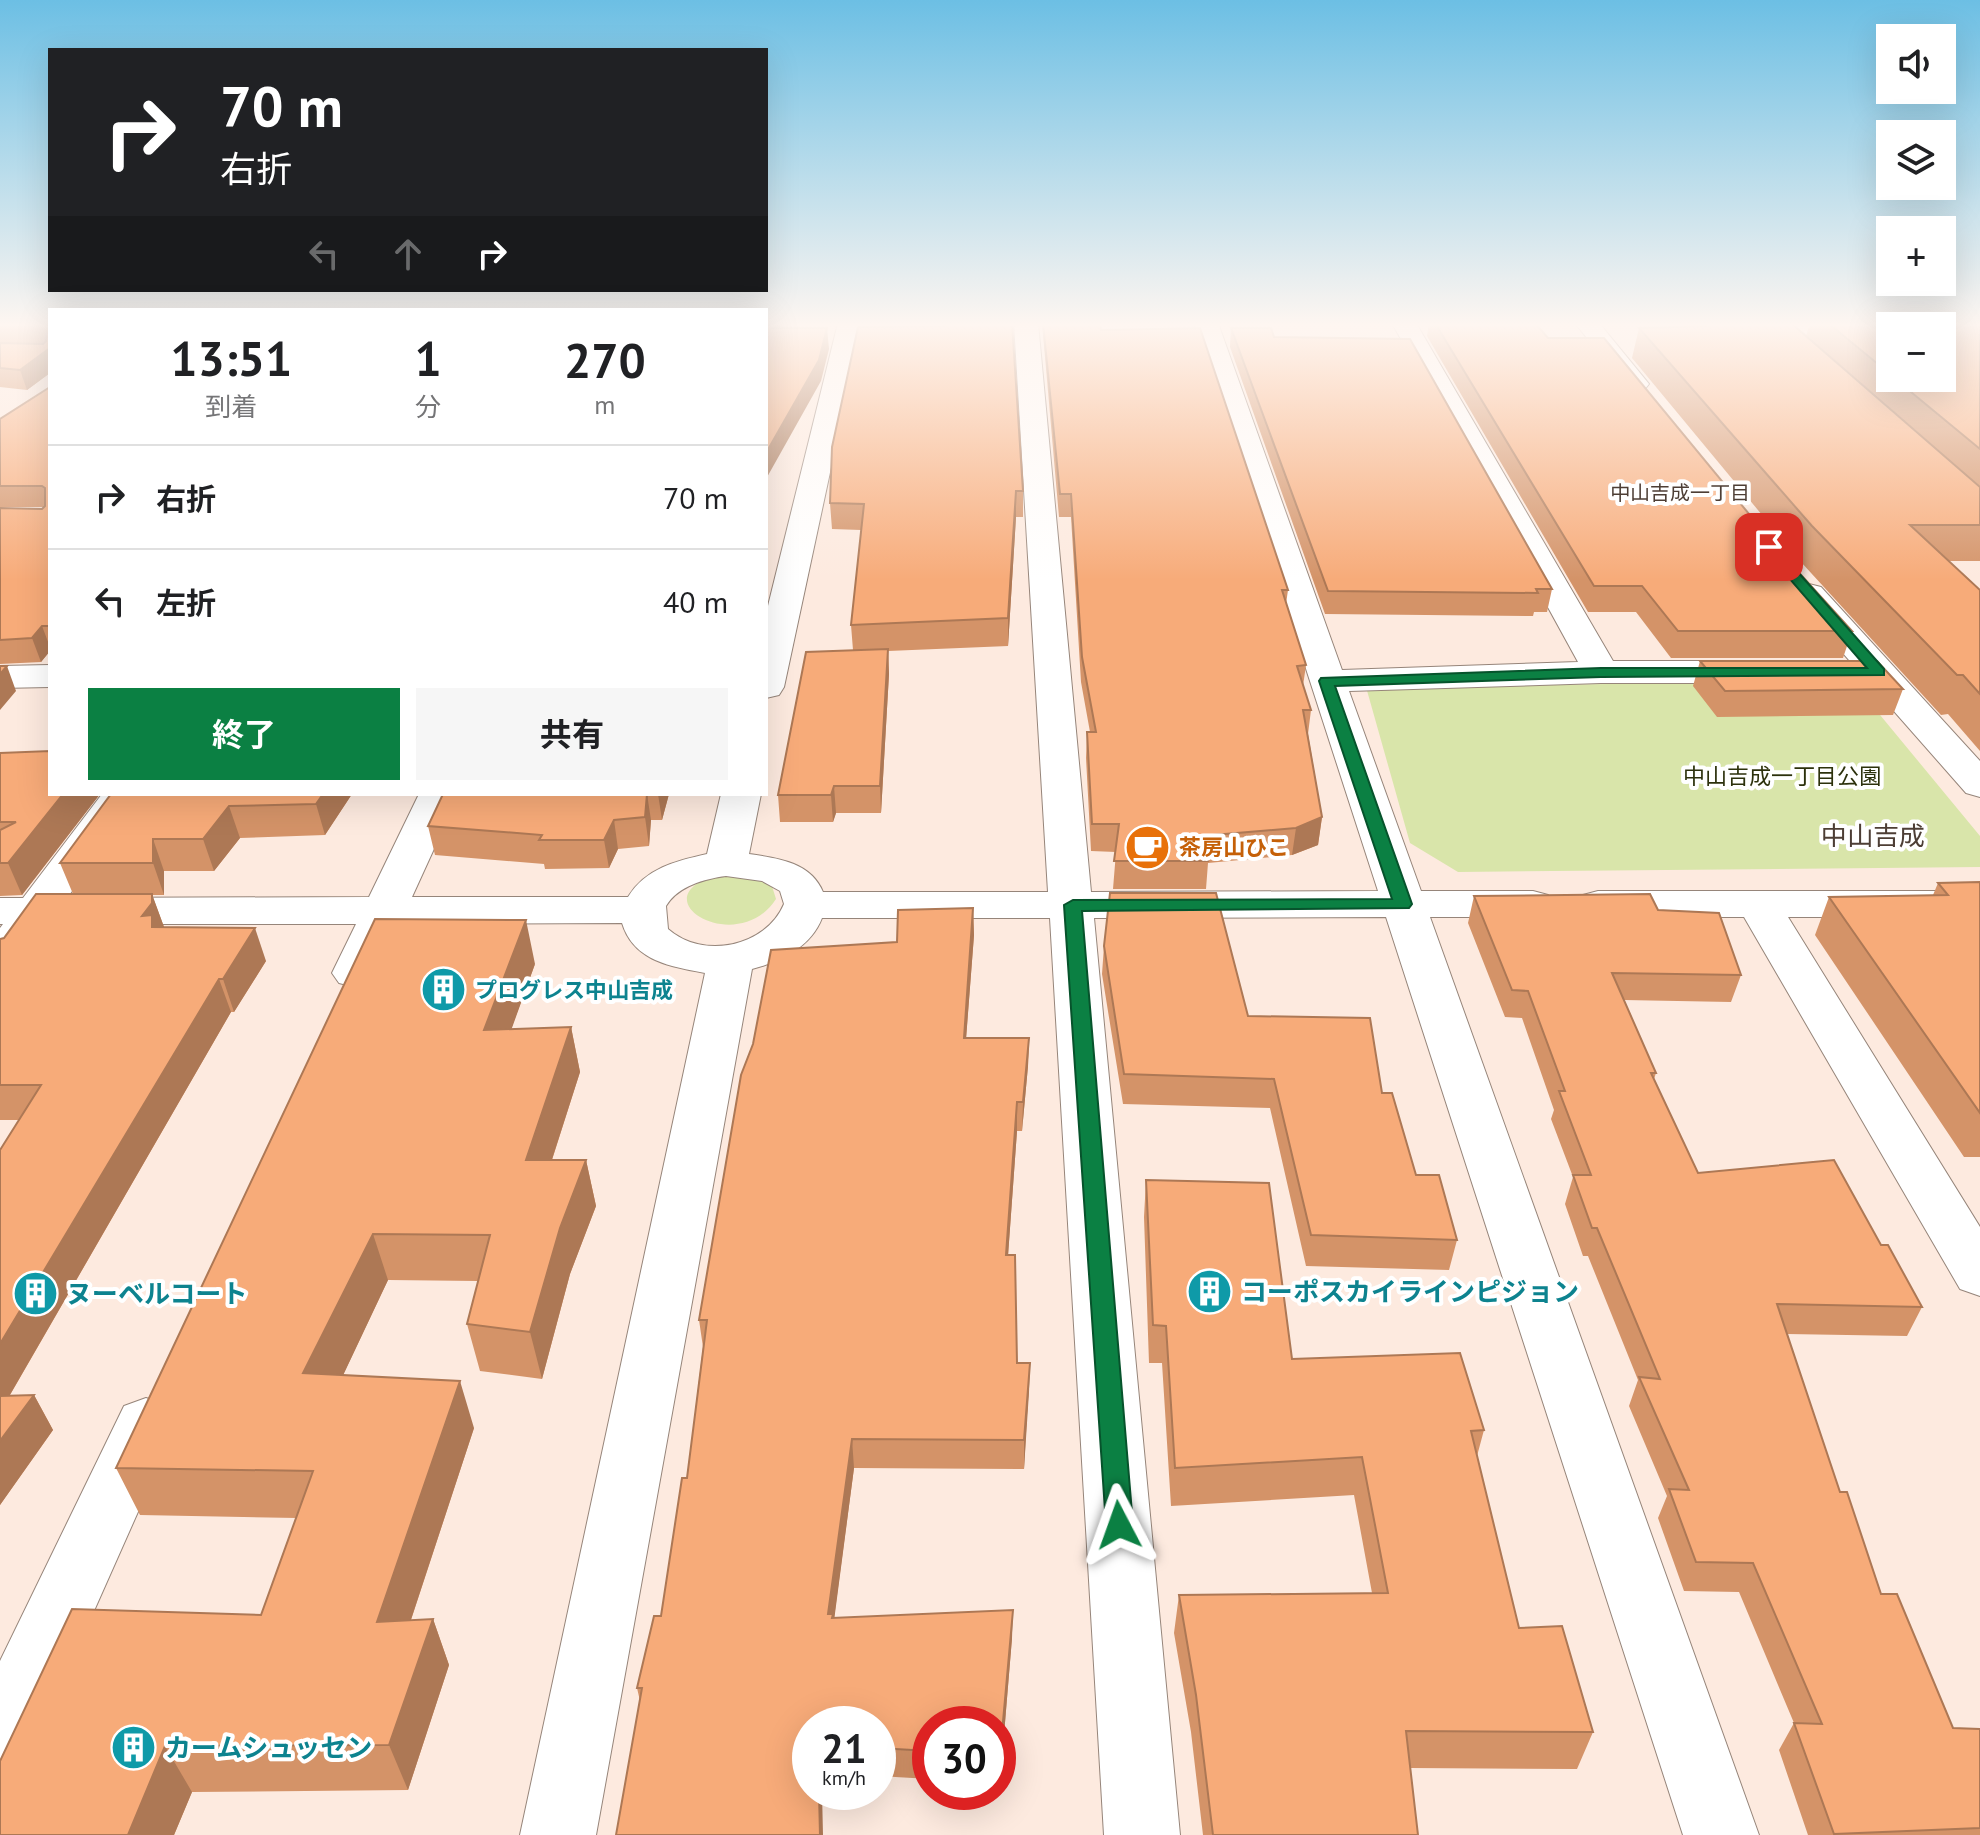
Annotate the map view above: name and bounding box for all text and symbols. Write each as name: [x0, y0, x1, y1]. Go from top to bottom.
map controls: [1876, 24, 1956, 392]
button: sound: [1876, 24, 1956, 104]
text: 70 m: [220, 70, 343, 142]
icon: right: [88, 80, 192, 184]
button: layers: [1876, 120, 1956, 200]
text: 右折: [220, 145, 292, 192]
button: +: [1876, 216, 1956, 296]
icon: left: [302, 232, 346, 276]
icon: ahead: [386, 232, 430, 276]
icon: right: [470, 232, 514, 276]
button: −: [1876, 312, 1956, 392]
text: 13:51: [170, 327, 292, 389]
text: 1: [414, 327, 442, 389]
text: 270: [564, 329, 646, 391]
text: m: [594, 388, 615, 421]
text: 到着: [205, 390, 257, 423]
text: 分: [415, 390, 441, 423]
icon: right: [88, 475, 132, 519]
text: 70 m: [663, 478, 728, 517]
text: 右折: [156, 479, 216, 518]
district label: 中山吉成一丁目: [1610, 480, 1750, 506]
pin: [1735, 513, 1803, 581]
icon: arrive: [1747, 525, 1791, 569]
icon: left: [88, 579, 132, 623]
text: 40 m: [663, 582, 728, 621]
text: 左折: [156, 583, 216, 622]
button: 終了: [88, 688, 400, 780]
button: 共有: [416, 688, 728, 780]
park label: 中山吉成一丁目公園: [1683, 762, 1881, 790]
district label: 中山吉成: [1821, 819, 1925, 852]
cafe icon: 茶房山ひこ: [1124, 823, 1172, 871]
place label: 茶房山ひこ: [1179, 833, 1289, 861]
building icon: プログレス中山吉成: [420, 966, 468, 1014]
place label: プログレス中山吉成: [475, 976, 673, 1004]
building icon: コーポスカイラインピジョン: [1186, 1268, 1234, 1316]
building icon: ヌーベルコート: [11, 1270, 59, 1318]
place label: コーポスカイラインピジョン: [1241, 1275, 1579, 1308]
place label: ヌーベルコート: [66, 1277, 247, 1310]
position arrow: [1077, 1483, 1161, 1567]
speed limit sign: 30: [912, 1706, 1016, 1810]
text: 21: [821, 1722, 867, 1774]
building icon: カームシュッセン: [110, 1724, 158, 1772]
place label: カームシュッセン: [165, 1731, 372, 1764]
text: km/h: [822, 1765, 866, 1791]

